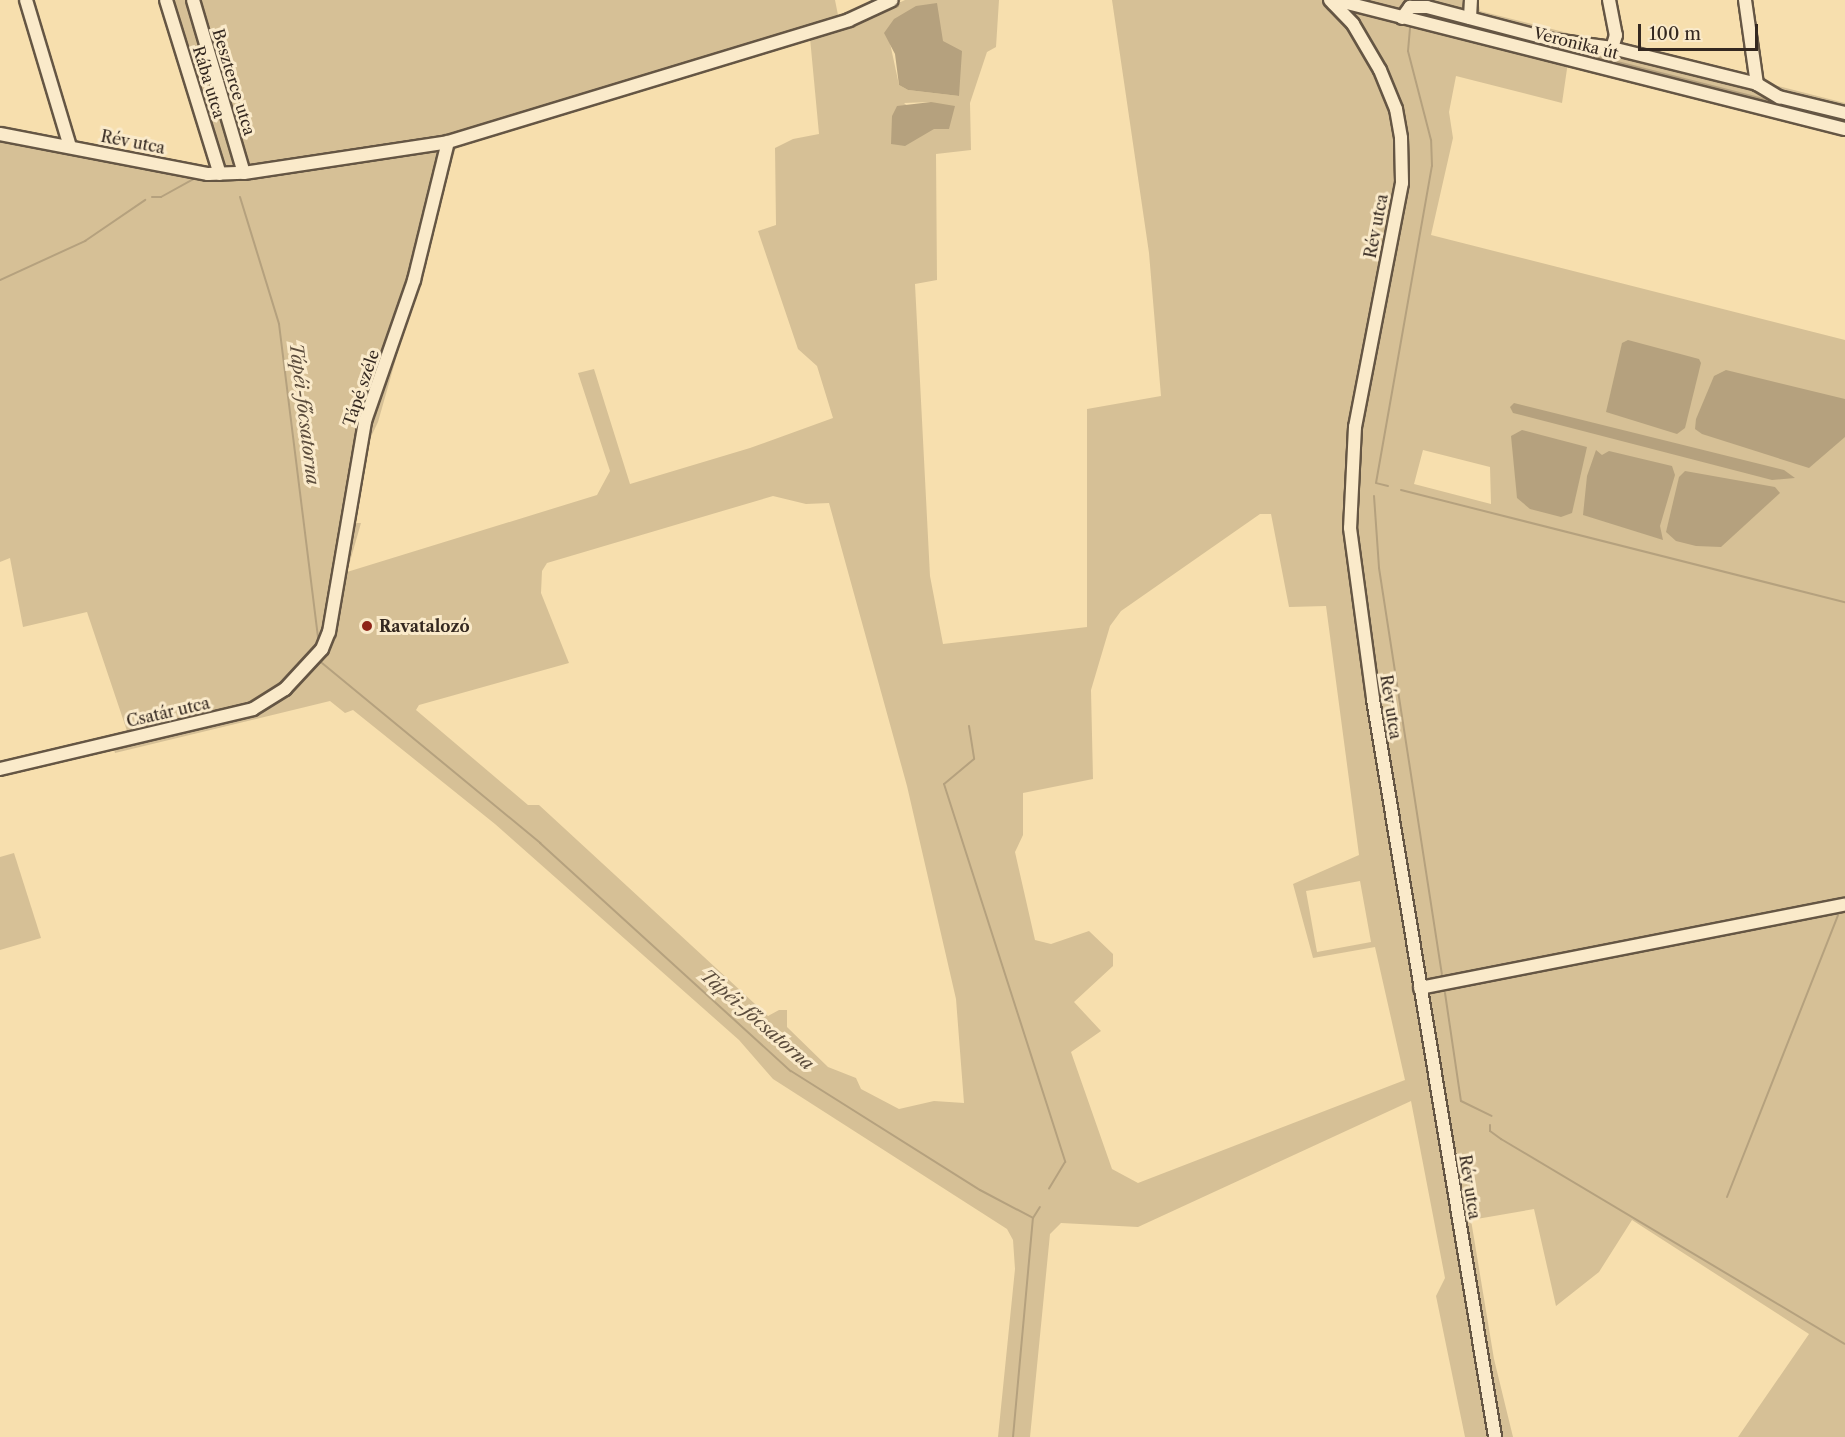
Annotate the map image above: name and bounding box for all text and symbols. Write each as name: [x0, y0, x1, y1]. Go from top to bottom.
scale bar: [1641, 12, 1761, 50]
street label: Veronika út: [1531, 23, 1621, 63]
text: 100 m: [1649, 23, 1701, 45]
street label: Beszterce utca: [209, 26, 259, 138]
street label: Rába utca: [189, 43, 229, 121]
street label: Rév utca: [99, 126, 167, 158]
street label: Rév utca: [1360, 192, 1392, 260]
water label: Tápéi-főcsatorna: [285, 342, 323, 486]
street label: Tápé széle: [339, 347, 383, 429]
place label: Ravatalozó: [379, 616, 470, 636]
marker: Ravatalozó: [360, 619, 374, 633]
street label: Rév utca: [1376, 673, 1406, 741]
street label: Csatár utca: [124, 693, 212, 731]
water label: Tápéi-főcsatorna: [696, 965, 818, 1075]
street label: Rév utca: [1455, 1153, 1485, 1221]

